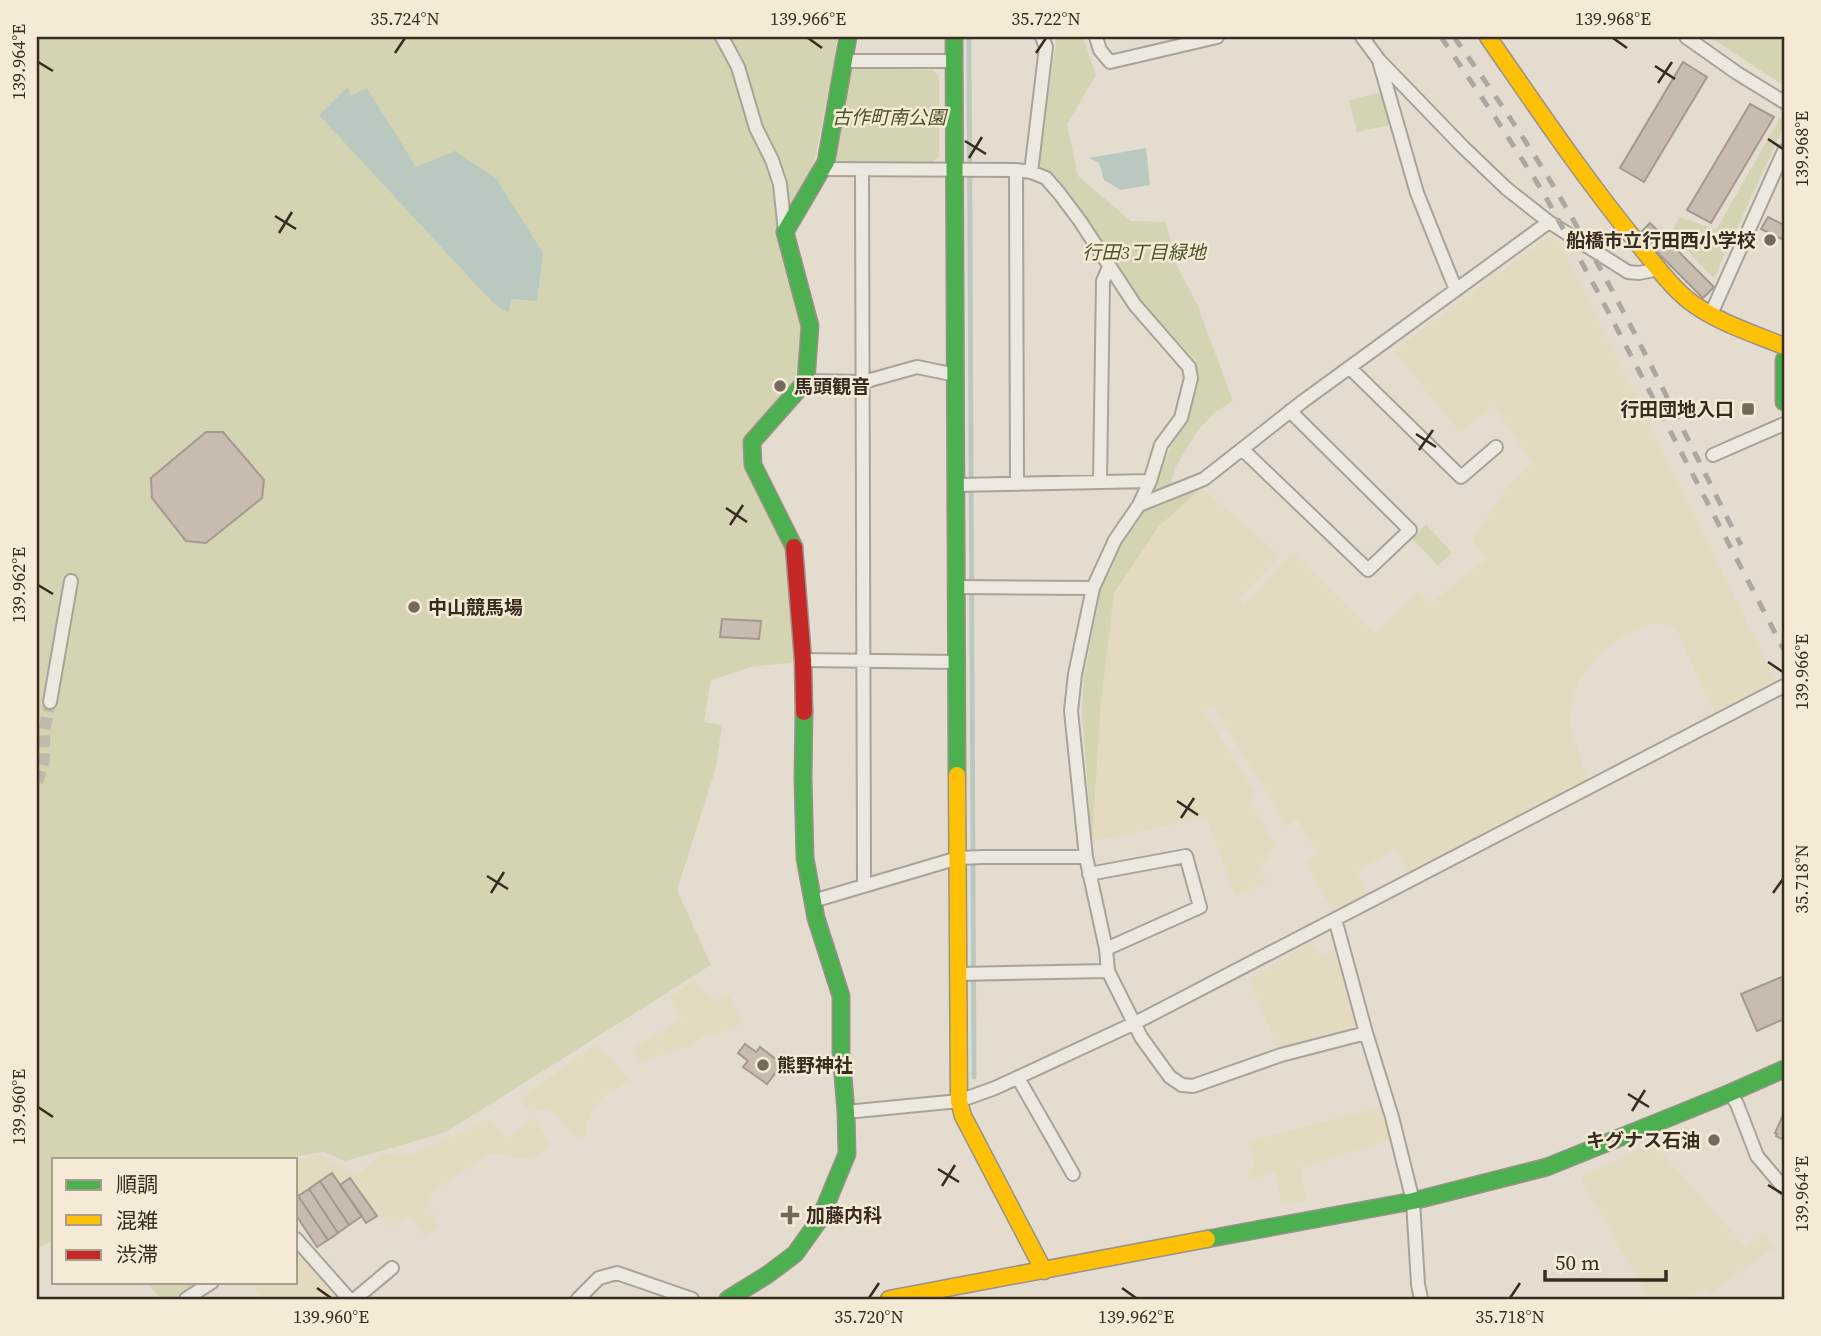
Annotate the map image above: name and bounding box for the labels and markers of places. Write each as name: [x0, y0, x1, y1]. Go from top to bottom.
place label: 船橋市立行田西小学校: [1566, 227, 1756, 253]
marker: 船橋市立行田西小学校: [1762, 232, 1778, 248]
place label: 馬頭観音: [794, 373, 870, 399]
marker: 馬頭観音: [772, 378, 788, 394]
place label: 行田団地入口: [1620, 396, 1734, 422]
marker: 行田団地入口: [1740, 401, 1756, 417]
place label: 中山競馬場: [428, 594, 523, 620]
marker: 中山競馬場: [406, 599, 422, 615]
place label: 熊野神社: [777, 1052, 853, 1078]
marker: 熊野神社: [755, 1057, 771, 1073]
place label: キグナス石油: [1586, 1127, 1700, 1153]
marker: キグナス石油: [1706, 1132, 1722, 1148]
place label: 加藤内科: [806, 1202, 882, 1228]
marker: 加藤内科: [780, 1205, 800, 1225]

